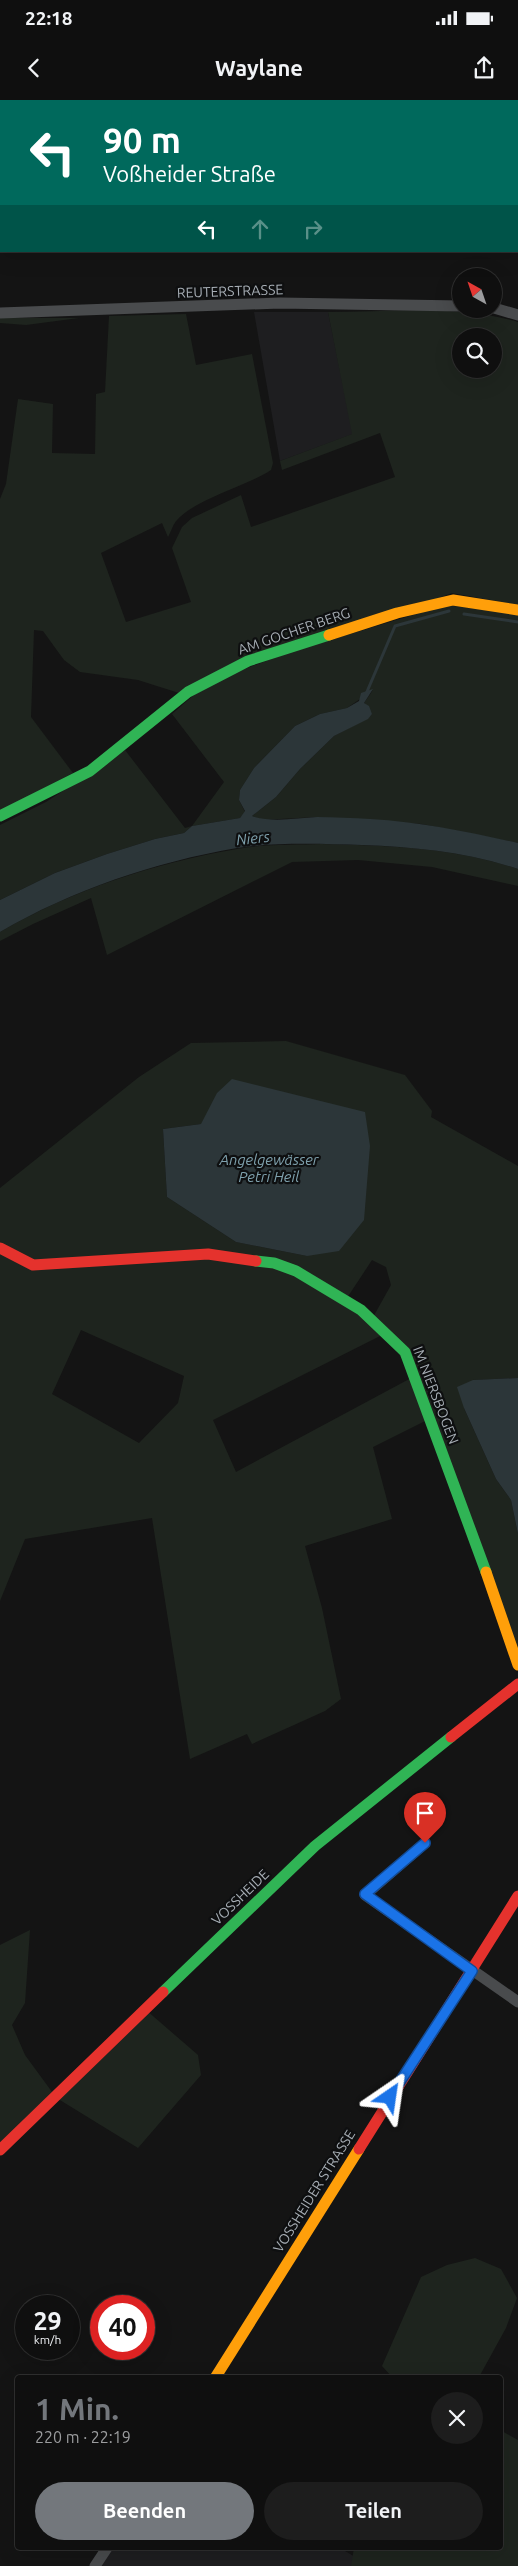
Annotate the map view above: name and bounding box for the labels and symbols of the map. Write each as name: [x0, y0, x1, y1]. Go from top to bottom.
north arrow: [452, 268, 502, 318]
street label: REUTERSTRASSE: [177, 281, 284, 301]
street label: AM GOCHER BERG: [236, 604, 352, 658]
water label: Niers: [235, 828, 271, 848]
water label: Angelgewässer Petri Heil: [218, 1151, 320, 1185]
street label: IM NIERSBOGEN: [410, 1344, 462, 1446]
pin: [404, 1792, 446, 1843]
street label: VOSSHEIDE: [208, 1866, 272, 1928]
position arrow: [363, 2070, 415, 2122]
street label: VOSSHEIDER STRASSE: [270, 2127, 358, 2255]
speed limit sign: 40: [90, 2295, 155, 2360]

